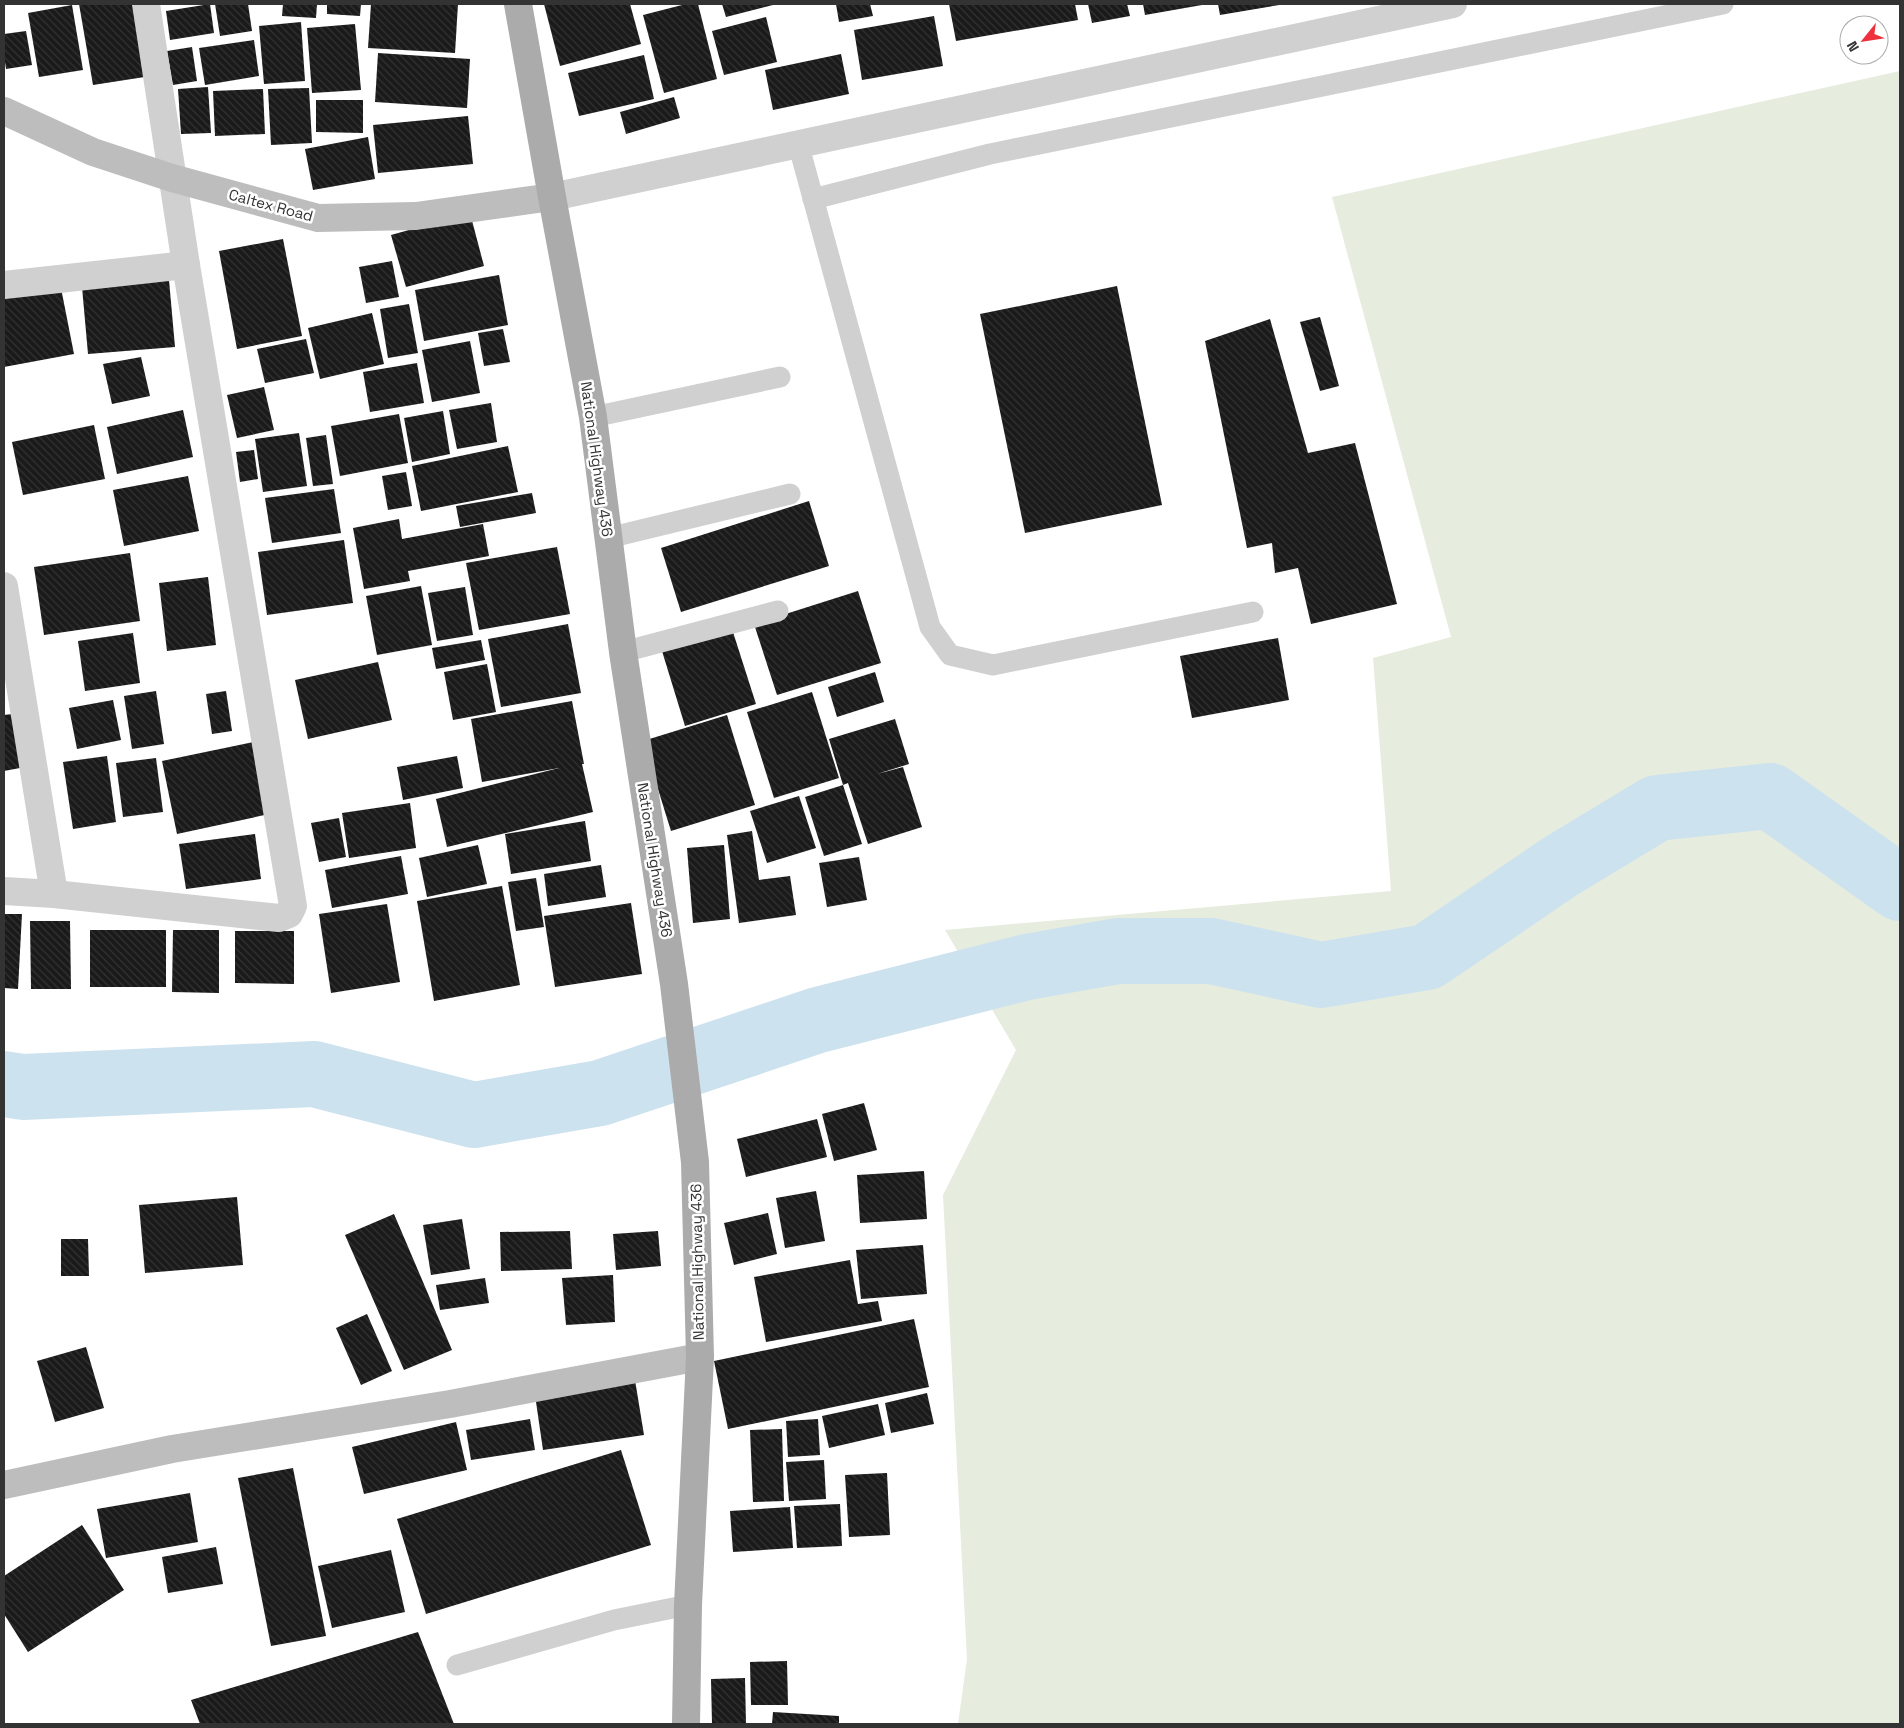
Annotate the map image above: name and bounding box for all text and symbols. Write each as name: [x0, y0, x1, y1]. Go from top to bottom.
north arrow: [1839, 15, 1889, 65]
text: N: [1843, 38, 1863, 55]
street label: Caltex Road: [227, 185, 315, 225]
street label: National Highway 436: [577, 380, 617, 538]
street label: National Highway 436: [633, 781, 677, 939]
street label: National Highway 436: [686, 1184, 708, 1340]

